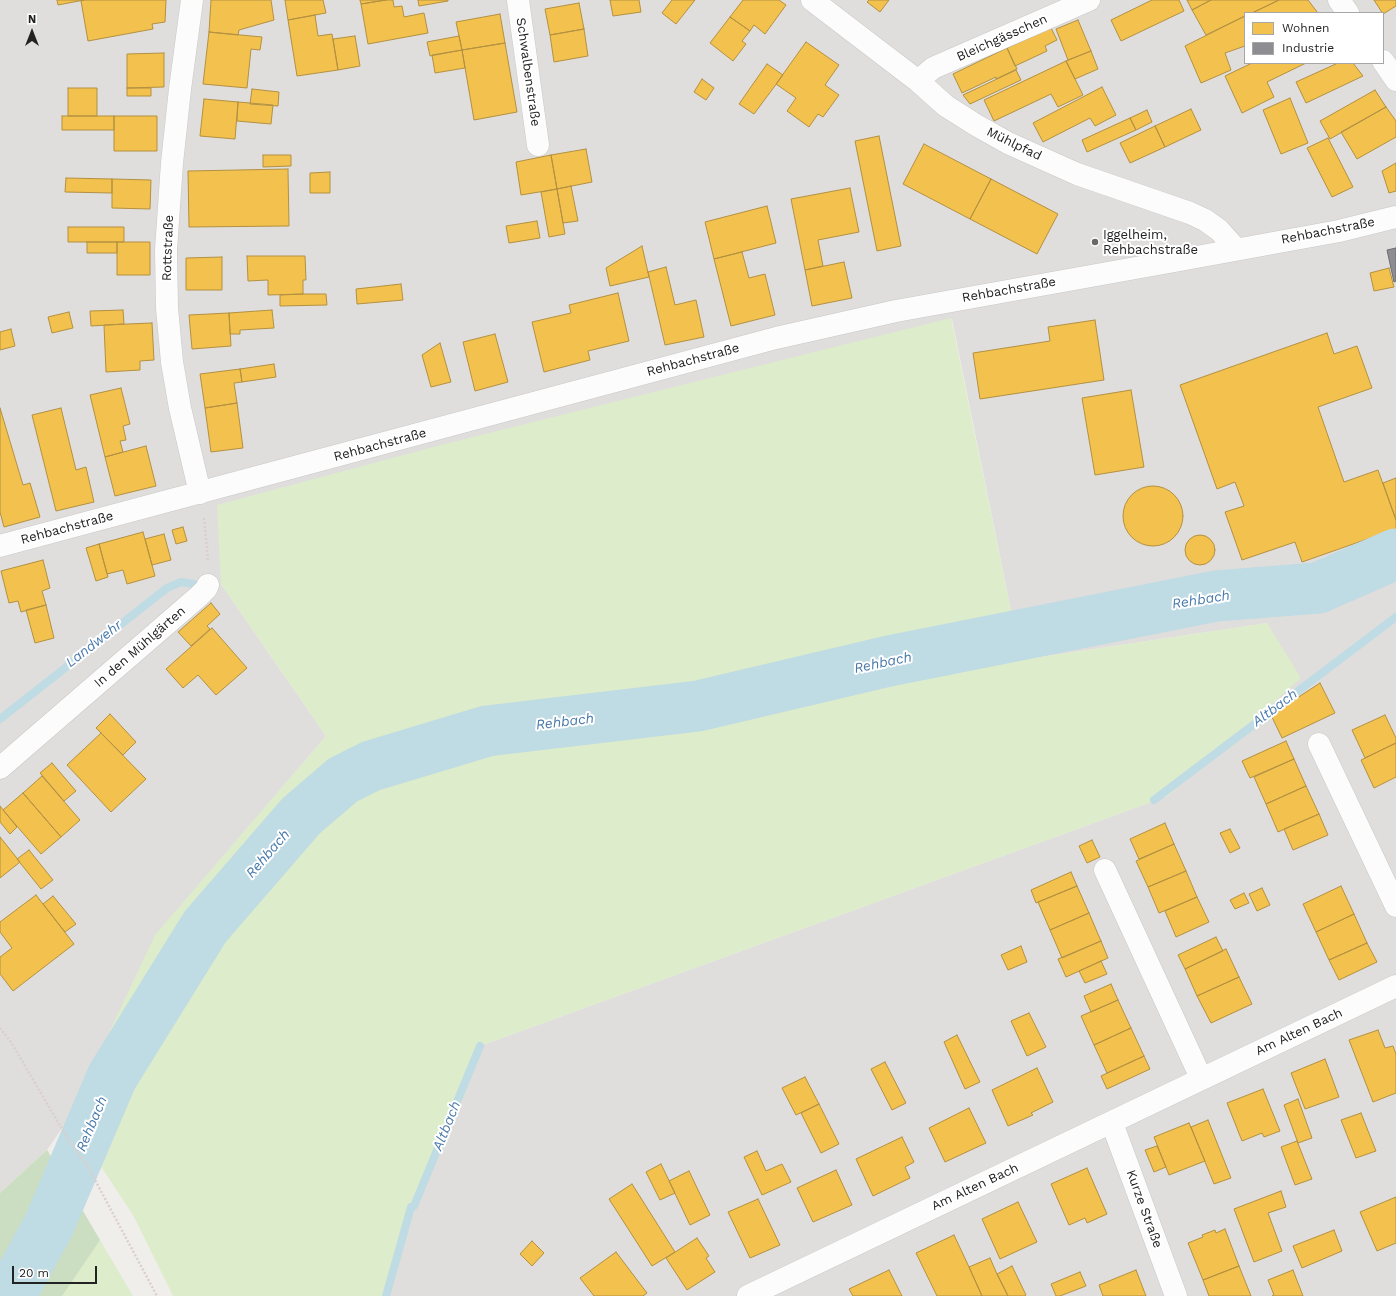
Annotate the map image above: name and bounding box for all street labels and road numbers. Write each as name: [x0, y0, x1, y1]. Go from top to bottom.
street label: Bleichgässchen: [954, 11, 1050, 65]
street label: Schwalbenstraße: [513, 17, 543, 127]
street label: Mühlpfad: [984, 124, 1044, 164]
street label: Rehbachstraße: [1280, 214, 1376, 248]
street label: Rottstraße: [159, 215, 177, 281]
street label: Rehbachstraße: [961, 274, 1057, 306]
street label: Rehbachstraße: [645, 340, 741, 380]
street label: Rehbachstraße: [332, 425, 428, 465]
street label: Rehbachstraße: [19, 508, 115, 548]
street label: In den Mühlgärten: [91, 603, 189, 691]
street label: Am Alten Bach: [1253, 1005, 1345, 1059]
street label: Am Alten Bach: [929, 1160, 1021, 1214]
street label: Kurze Straße: [1123, 1168, 1165, 1250]

